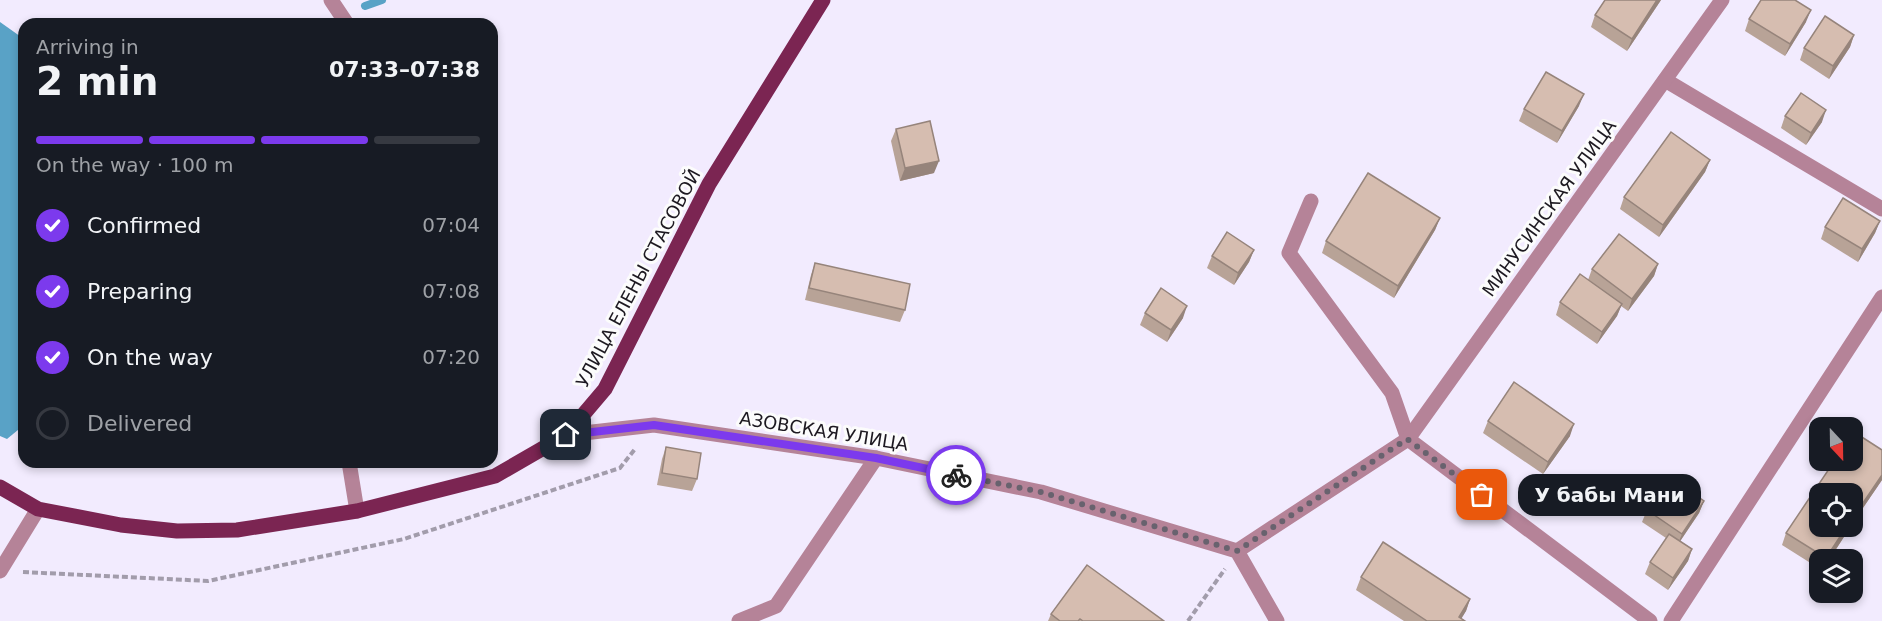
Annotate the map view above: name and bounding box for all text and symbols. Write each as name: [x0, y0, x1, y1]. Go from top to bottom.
text: Arriving in: [36, 35, 139, 59]
text: 07:33–07:38: [329, 57, 480, 82]
text: 2 min: [36, 59, 158, 104]
street label: МИНУСИНСКАЯ УЛИЦА: [1478, 115, 1621, 300]
text: On the way · 100 m: [36, 153, 234, 177]
street label: УЛИЦА ЕЛЕНЫ СТАСОВОЙ: [571, 165, 705, 391]
icon: check: [36, 209, 69, 242]
text: Confirmed: [87, 213, 201, 238]
text: 07:04: [422, 213, 480, 237]
icon: check: [36, 275, 69, 308]
text: Preparing: [87, 279, 193, 304]
text: 07:08: [422, 279, 480, 303]
icon: check: [36, 341, 69, 374]
text: On the way: [87, 345, 213, 370]
text: 07:20: [422, 345, 480, 369]
street label: АЗОВСКАЯ УЛИЦА: [738, 407, 911, 455]
pin: [540, 409, 591, 460]
text: Delivered: [87, 411, 192, 436]
north arrow: [1809, 417, 1863, 471]
map controls: [1809, 417, 1863, 603]
icon: home: [549, 418, 582, 451]
courier: [926, 445, 986, 505]
icon: bike: [940, 459, 973, 492]
pin: [1456, 469, 1507, 520]
callout: У бабы Мани: [1518, 474, 1701, 516]
icon: bag: [1465, 478, 1498, 511]
text: У бабы Мани: [1534, 483, 1685, 507]
button: locate: [1809, 483, 1863, 537]
button: layers: [1809, 549, 1863, 603]

